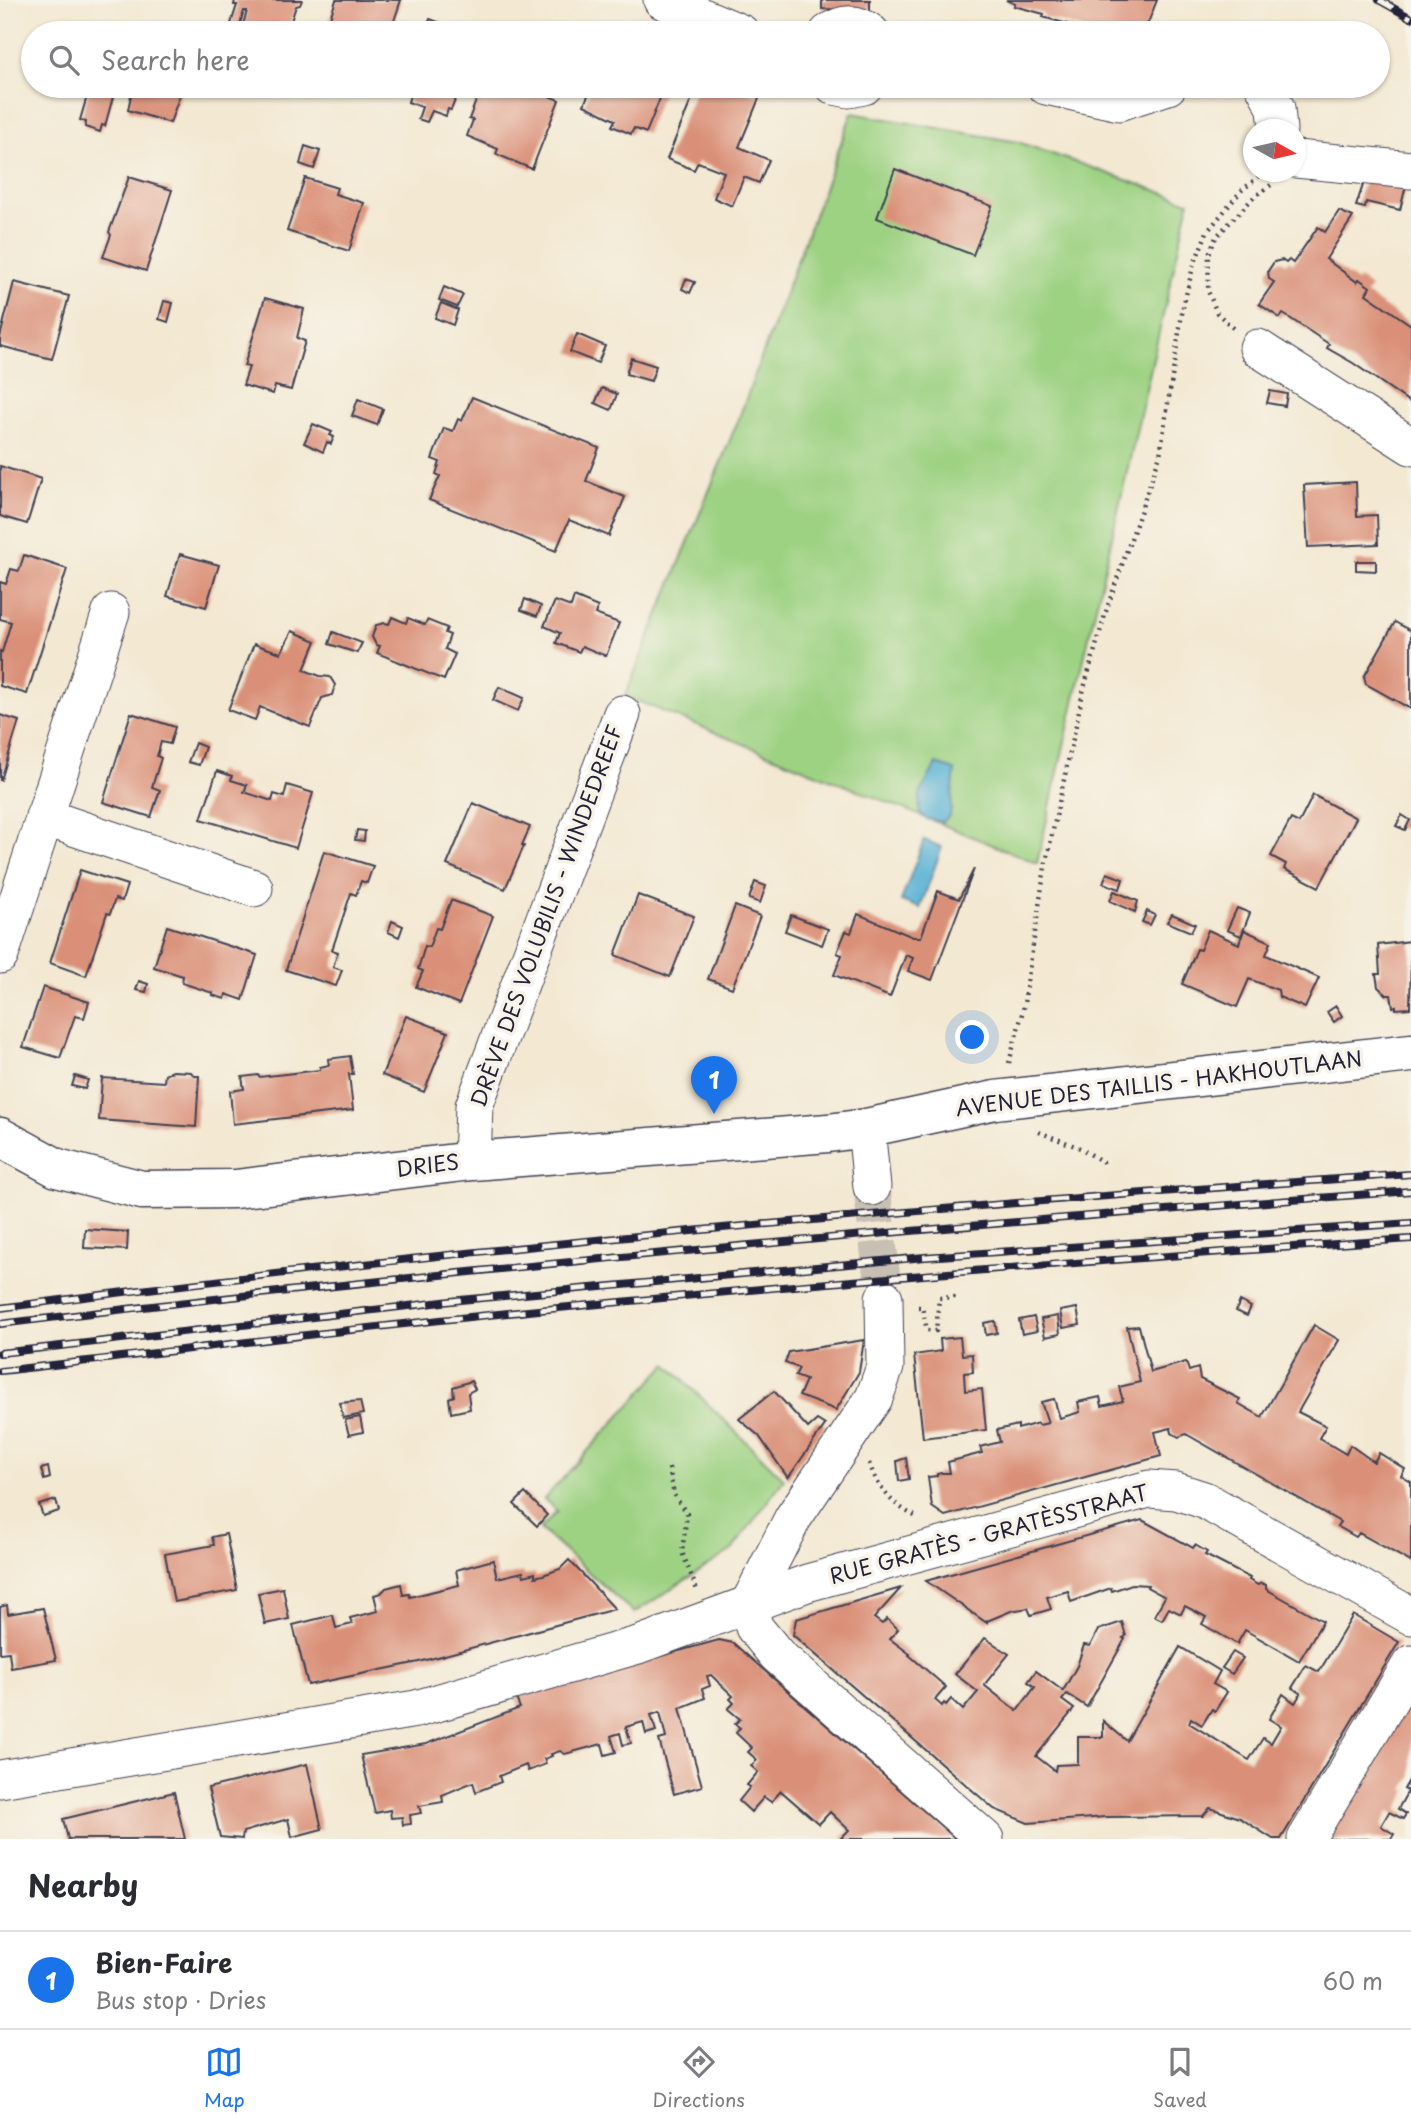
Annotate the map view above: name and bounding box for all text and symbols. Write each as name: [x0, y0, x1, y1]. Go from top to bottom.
search box: [21, 21, 1390, 98]
text: Search here: [101, 40, 250, 79]
icon: search: [45, 41, 83, 79]
north arrow: [1243, 119, 1306, 182]
street label: DRÈVE DES VOLUBILIS - WINDEDREEF: [461, 720, 629, 1111]
your location: [955, 1020, 989, 1054]
street label: AVENUE DES TAILLIS - HAKHOUTLAAN: [954, 1041, 1364, 1123]
pin: 1: [691, 1056, 737, 1114]
street label: DRIES: [395, 1144, 461, 1184]
street label: RUE GRATÈS - GRATÈSSTRAAT: [825, 1475, 1152, 1591]
text: Nearby: [28, 1862, 138, 1907]
text: Bien-Faire: [95, 1943, 232, 1982]
text: 1: [46, 1963, 57, 1998]
text: 60 m: [1323, 1963, 1383, 1998]
text: Bus stop · Dries: [95, 1982, 266, 2017]
tab: Map: [204, 2043, 245, 2113]
tab: Directions: [653, 2043, 745, 2113]
tab: Saved: [1153, 2043, 1207, 2113]

